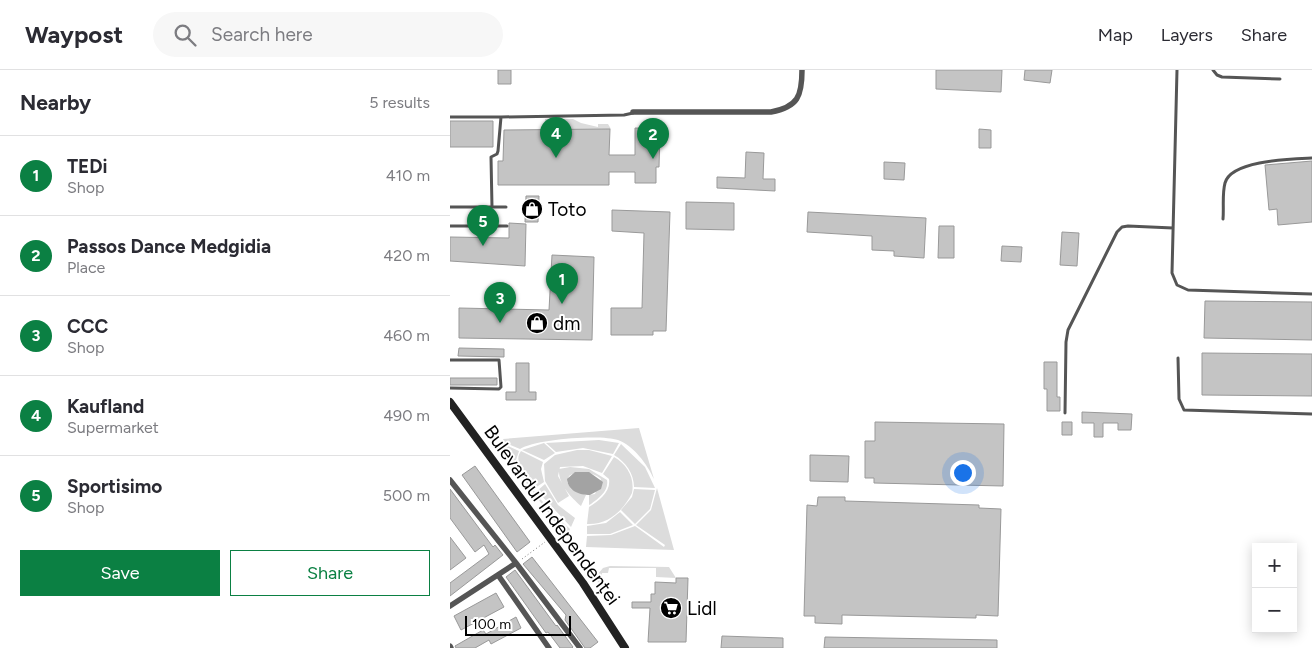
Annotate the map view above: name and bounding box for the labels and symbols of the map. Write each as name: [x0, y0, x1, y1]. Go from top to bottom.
pin: 4: [540, 117, 572, 158]
pin: 2: [637, 118, 669, 159]
shop icon: Toto: [520, 197, 544, 221]
place label: Toto: [548, 198, 587, 221]
pin: 5: [467, 205, 499, 246]
pin: 1: [546, 263, 578, 304]
pin: 3: [484, 282, 516, 323]
shop icon: dm: [525, 311, 549, 335]
place label: dm: [553, 312, 580, 335]
street label: Bulevardul Independenței: [479, 421, 625, 609]
your location: [950, 460, 976, 486]
supermarket icon: Lidl: [659, 596, 683, 620]
place label: Lidl: [687, 597, 717, 620]
scale bar: [465, 613, 571, 636]

